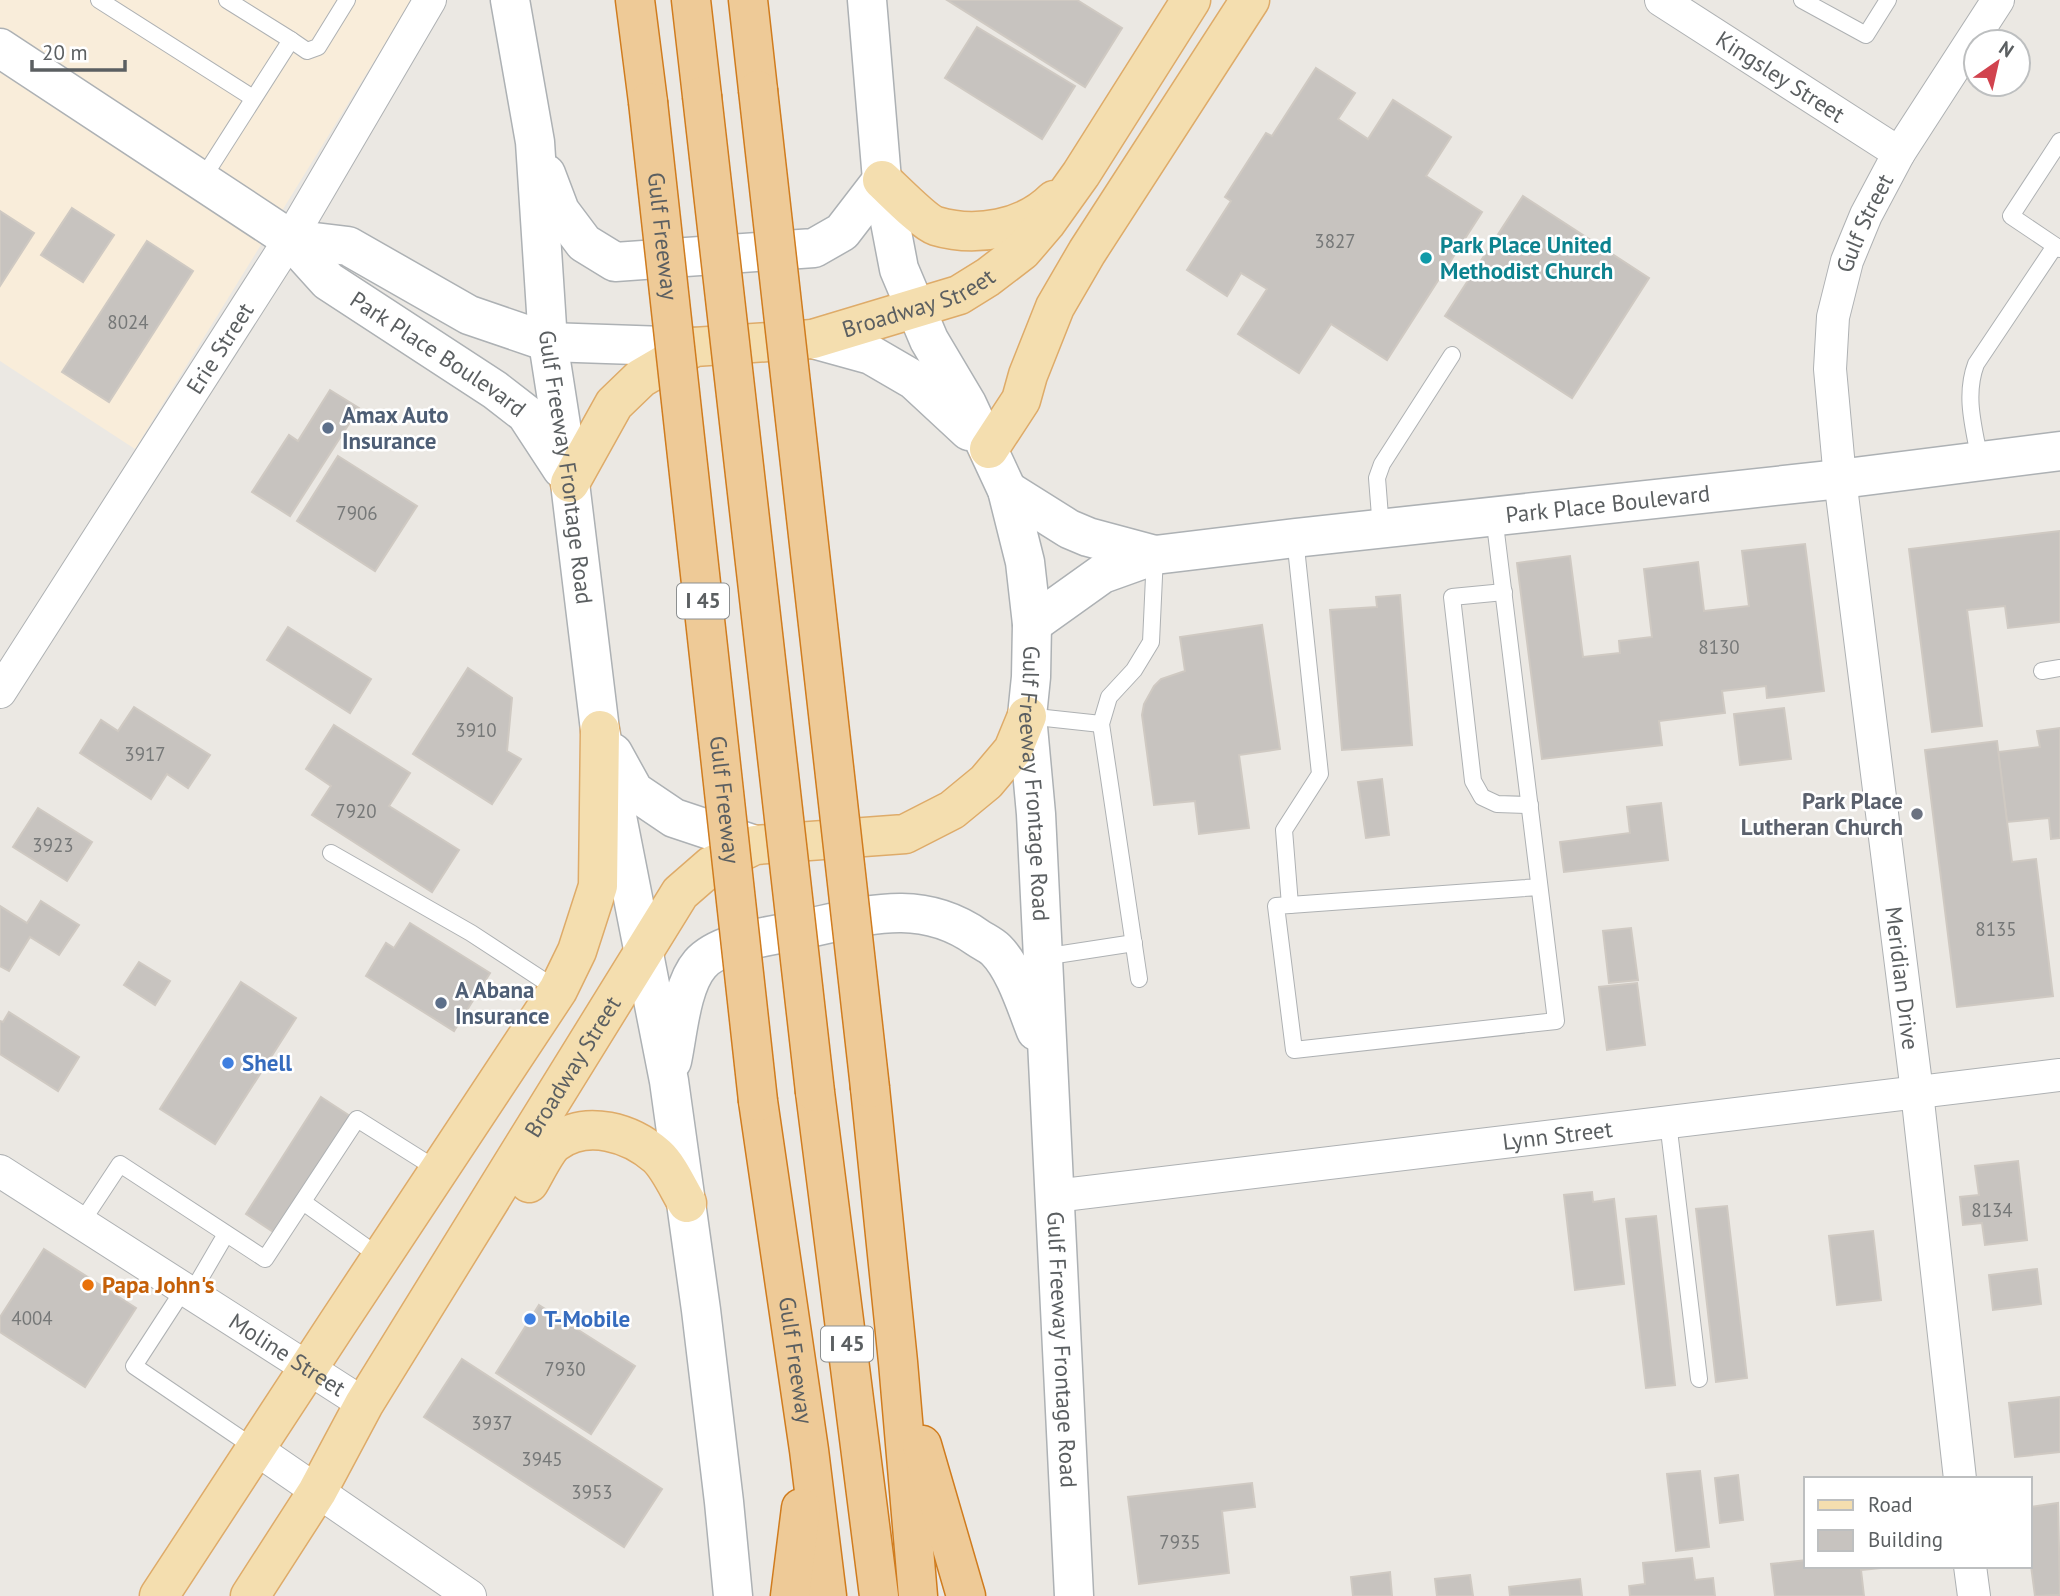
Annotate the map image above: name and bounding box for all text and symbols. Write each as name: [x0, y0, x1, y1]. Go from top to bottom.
street label: Kingsley Street: [1711, 24, 1851, 129]
scale bar: [32, 28, 124, 72]
north arrow: [1962, 28, 2032, 98]
text: N: [1995, 35, 2018, 62]
text: 20 m: [42, 39, 88, 66]
street label: Gulf Street: [1830, 168, 1899, 275]
street label: Gulf Freeway: [642, 171, 685, 302]
house number: 3827: [1314, 229, 1356, 253]
place label: Park Place United Methodist Church: [1440, 230, 1613, 285]
marker: Park Place United Methodist Church: [1418, 250, 1434, 266]
street label: Broadway Street: [838, 262, 1001, 343]
street label: Park Place Boulevard: [345, 285, 532, 423]
street label: Erie Street: [180, 297, 260, 399]
house number: 8024: [107, 310, 149, 334]
street label: Gulf Freeway Frontage Road: [533, 329, 600, 606]
place label: Amax Auto Insurance: [342, 400, 449, 455]
marker: Amax Auto Insurance: [320, 420, 336, 436]
street label: Park Place Boulevard: [1504, 478, 1711, 529]
house number: 7906: [336, 501, 378, 525]
road number: I 45: [677, 584, 729, 618]
house number: 8130: [1698, 635, 1740, 659]
street label: Gulf Freeway Frontage Road: [1013, 645, 1056, 922]
house number: 3910: [455, 718, 497, 742]
street label: Gulf Freeway: [704, 734, 747, 865]
house number: 3917: [124, 742, 166, 766]
place label: Park Place Lutheran Church: [1741, 786, 1903, 841]
house number: 7920: [335, 799, 377, 823]
marker: Park Place Lutheran Church: [1909, 806, 1925, 822]
house number: 3923: [32, 833, 74, 857]
street label: Meridian Drive: [1879, 905, 1926, 1051]
house number: 8135: [1975, 917, 2017, 941]
place label: A Abana Insurance: [455, 975, 549, 1030]
street label: Broadway Street: [518, 990, 627, 1142]
marker: A Abana Insurance: [433, 995, 449, 1011]
place label: Shell: [242, 1048, 292, 1077]
marker: Shell: [220, 1055, 236, 1071]
street label: Lynn Street: [1501, 1114, 1614, 1156]
house number: 8134: [1971, 1198, 2013, 1222]
street label: Gulf Freeway Frontage Road: [1041, 1211, 1084, 1488]
place label: Papa John's: [102, 1270, 215, 1299]
marker: Papa John's: [80, 1277, 96, 1293]
street label: Gulf Freeway: [773, 1295, 820, 1426]
place label: T-Mobile: [544, 1304, 630, 1333]
house number: 4004: [11, 1306, 53, 1330]
street label: Moline Street: [224, 1306, 351, 1402]
marker: T-Mobile: [522, 1311, 538, 1327]
road number: I 45: [821, 1326, 873, 1362]
house number: 7930: [544, 1357, 586, 1381]
house number: 3937: [471, 1411, 513, 1435]
house number: 3945: [521, 1447, 563, 1471]
legend: [1804, 1477, 2032, 1568]
house number: 3953: [571, 1480, 613, 1504]
text: Road: [1868, 1491, 1912, 1518]
text: Building: [1868, 1526, 1943, 1553]
house number: 7935: [1159, 1530, 1201, 1554]

